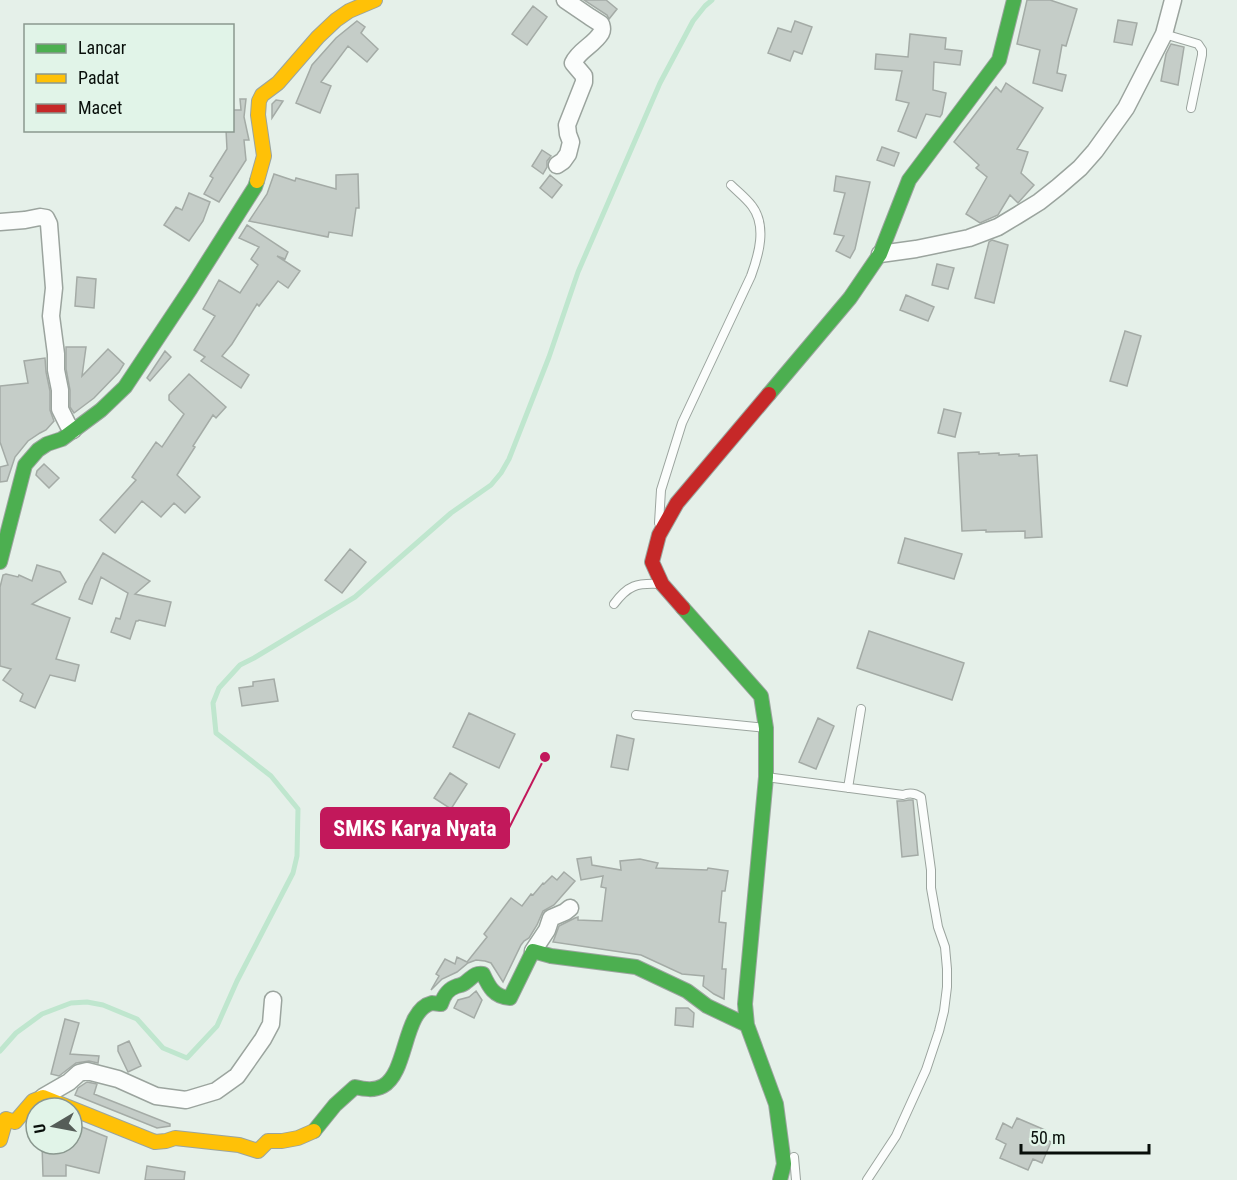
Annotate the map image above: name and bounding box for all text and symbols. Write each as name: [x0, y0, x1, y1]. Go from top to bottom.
legend: [24, 24, 234, 132]
text: Lancar: [78, 37, 127, 58]
text: Padat: [78, 67, 119, 88]
text: Macet: [78, 97, 122, 118]
callout: SMKS Karya Nyata: [321, 808, 509, 848]
text: SMKS Karya Nyata: [333, 816, 497, 841]
north arrow: [24, 1096, 84, 1156]
scale bar: [1021, 1117, 1148, 1155]
text: U: [30, 1122, 50, 1135]
text: 50 m: [1030, 1127, 1065, 1148]

